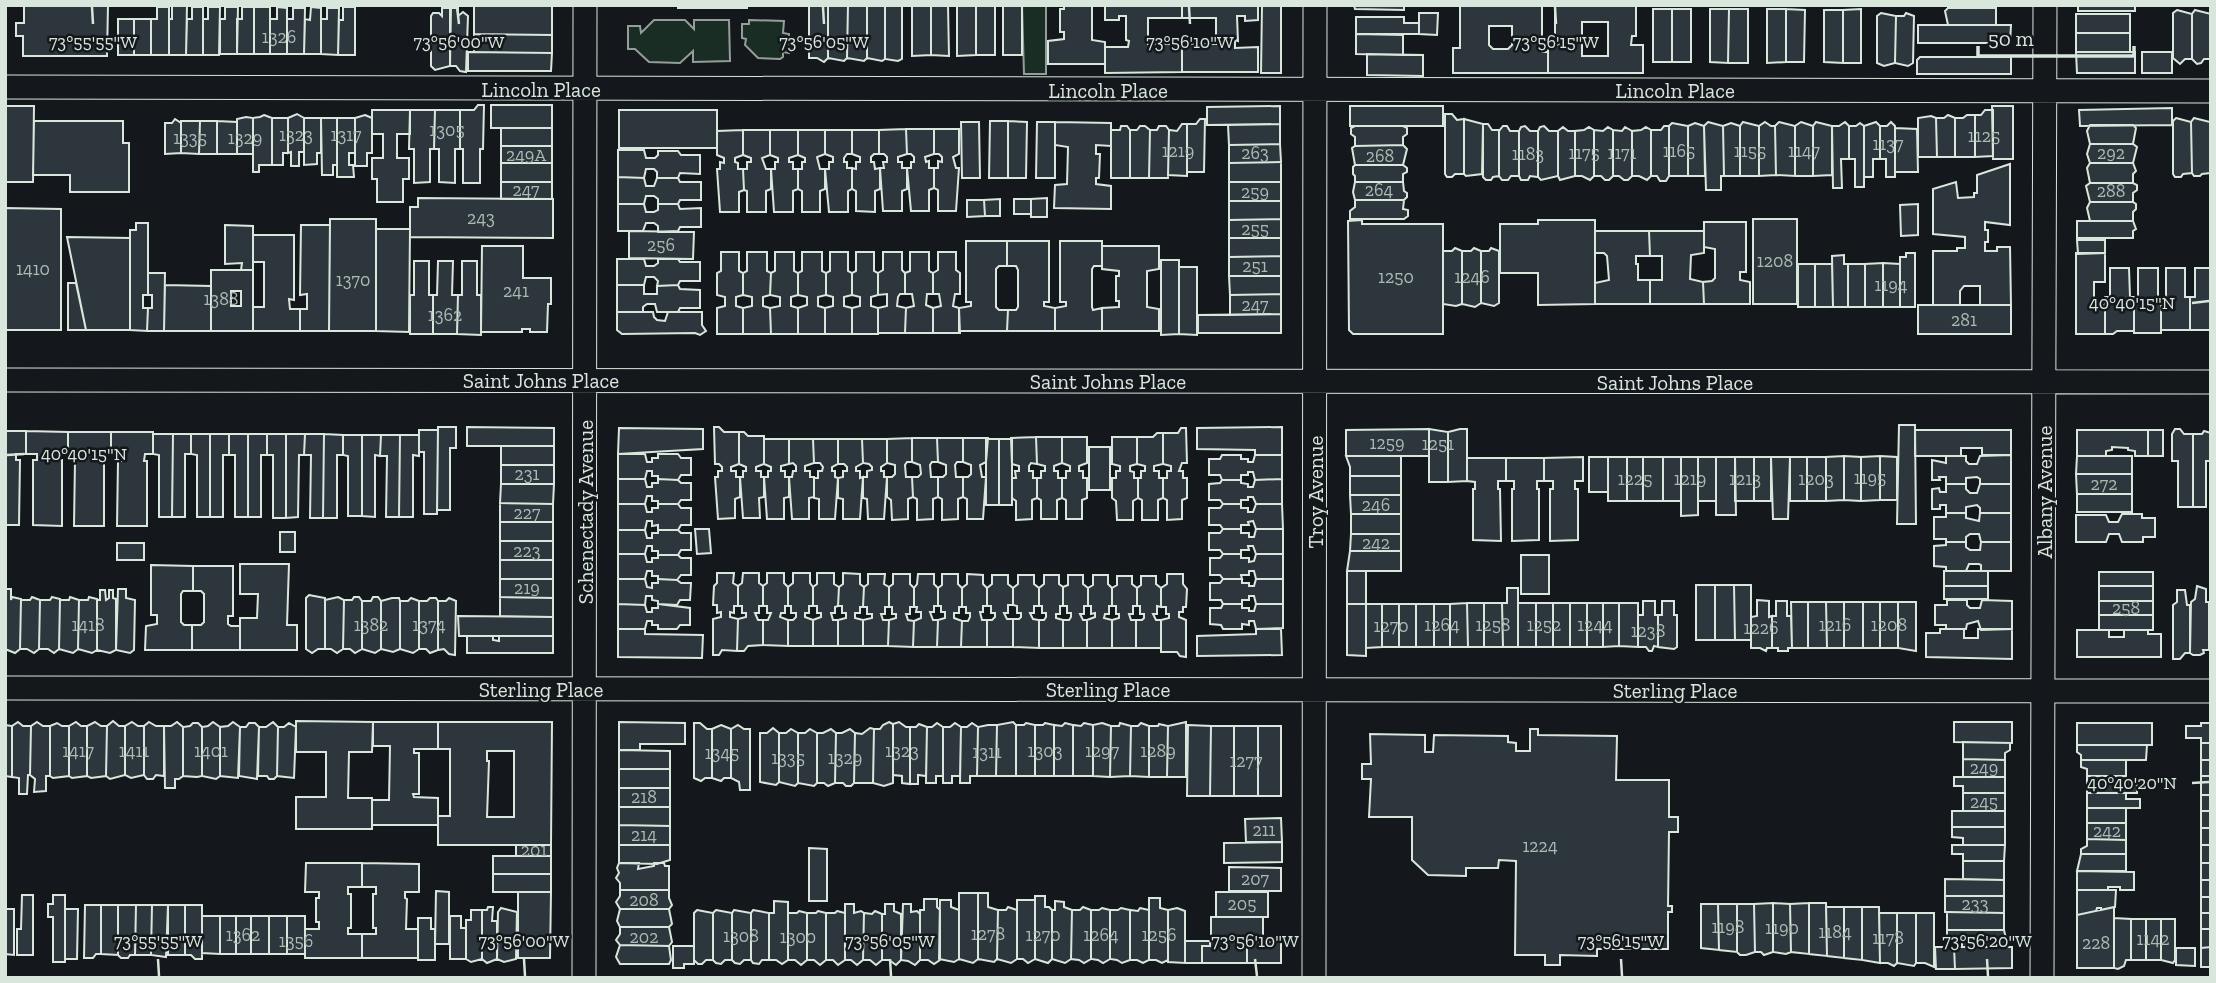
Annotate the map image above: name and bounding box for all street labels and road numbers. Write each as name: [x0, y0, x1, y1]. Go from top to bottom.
street label: Lincoln Place: [481, 77, 601, 102]
street label: Lincoln Place: [1048, 78, 1168, 103]
street label: Lincoln Place: [1615, 78, 1735, 103]
street label: Saint Johns Place: [463, 368, 619, 393]
street label: Saint Johns Place: [1030, 369, 1186, 394]
street label: Saint Johns Place: [1597, 370, 1753, 395]
street label: Schenectady Avenue: [573, 420, 598, 604]
street label: Albany Avenue: [2032, 425, 2057, 559]
street label: Troy Avenue: [1303, 435, 1328, 548]
street label: Sterling Place: [479, 677, 603, 702]
street label: Sterling Place: [1046, 677, 1170, 702]
street label: Sterling Place: [1613, 678, 1737, 703]

